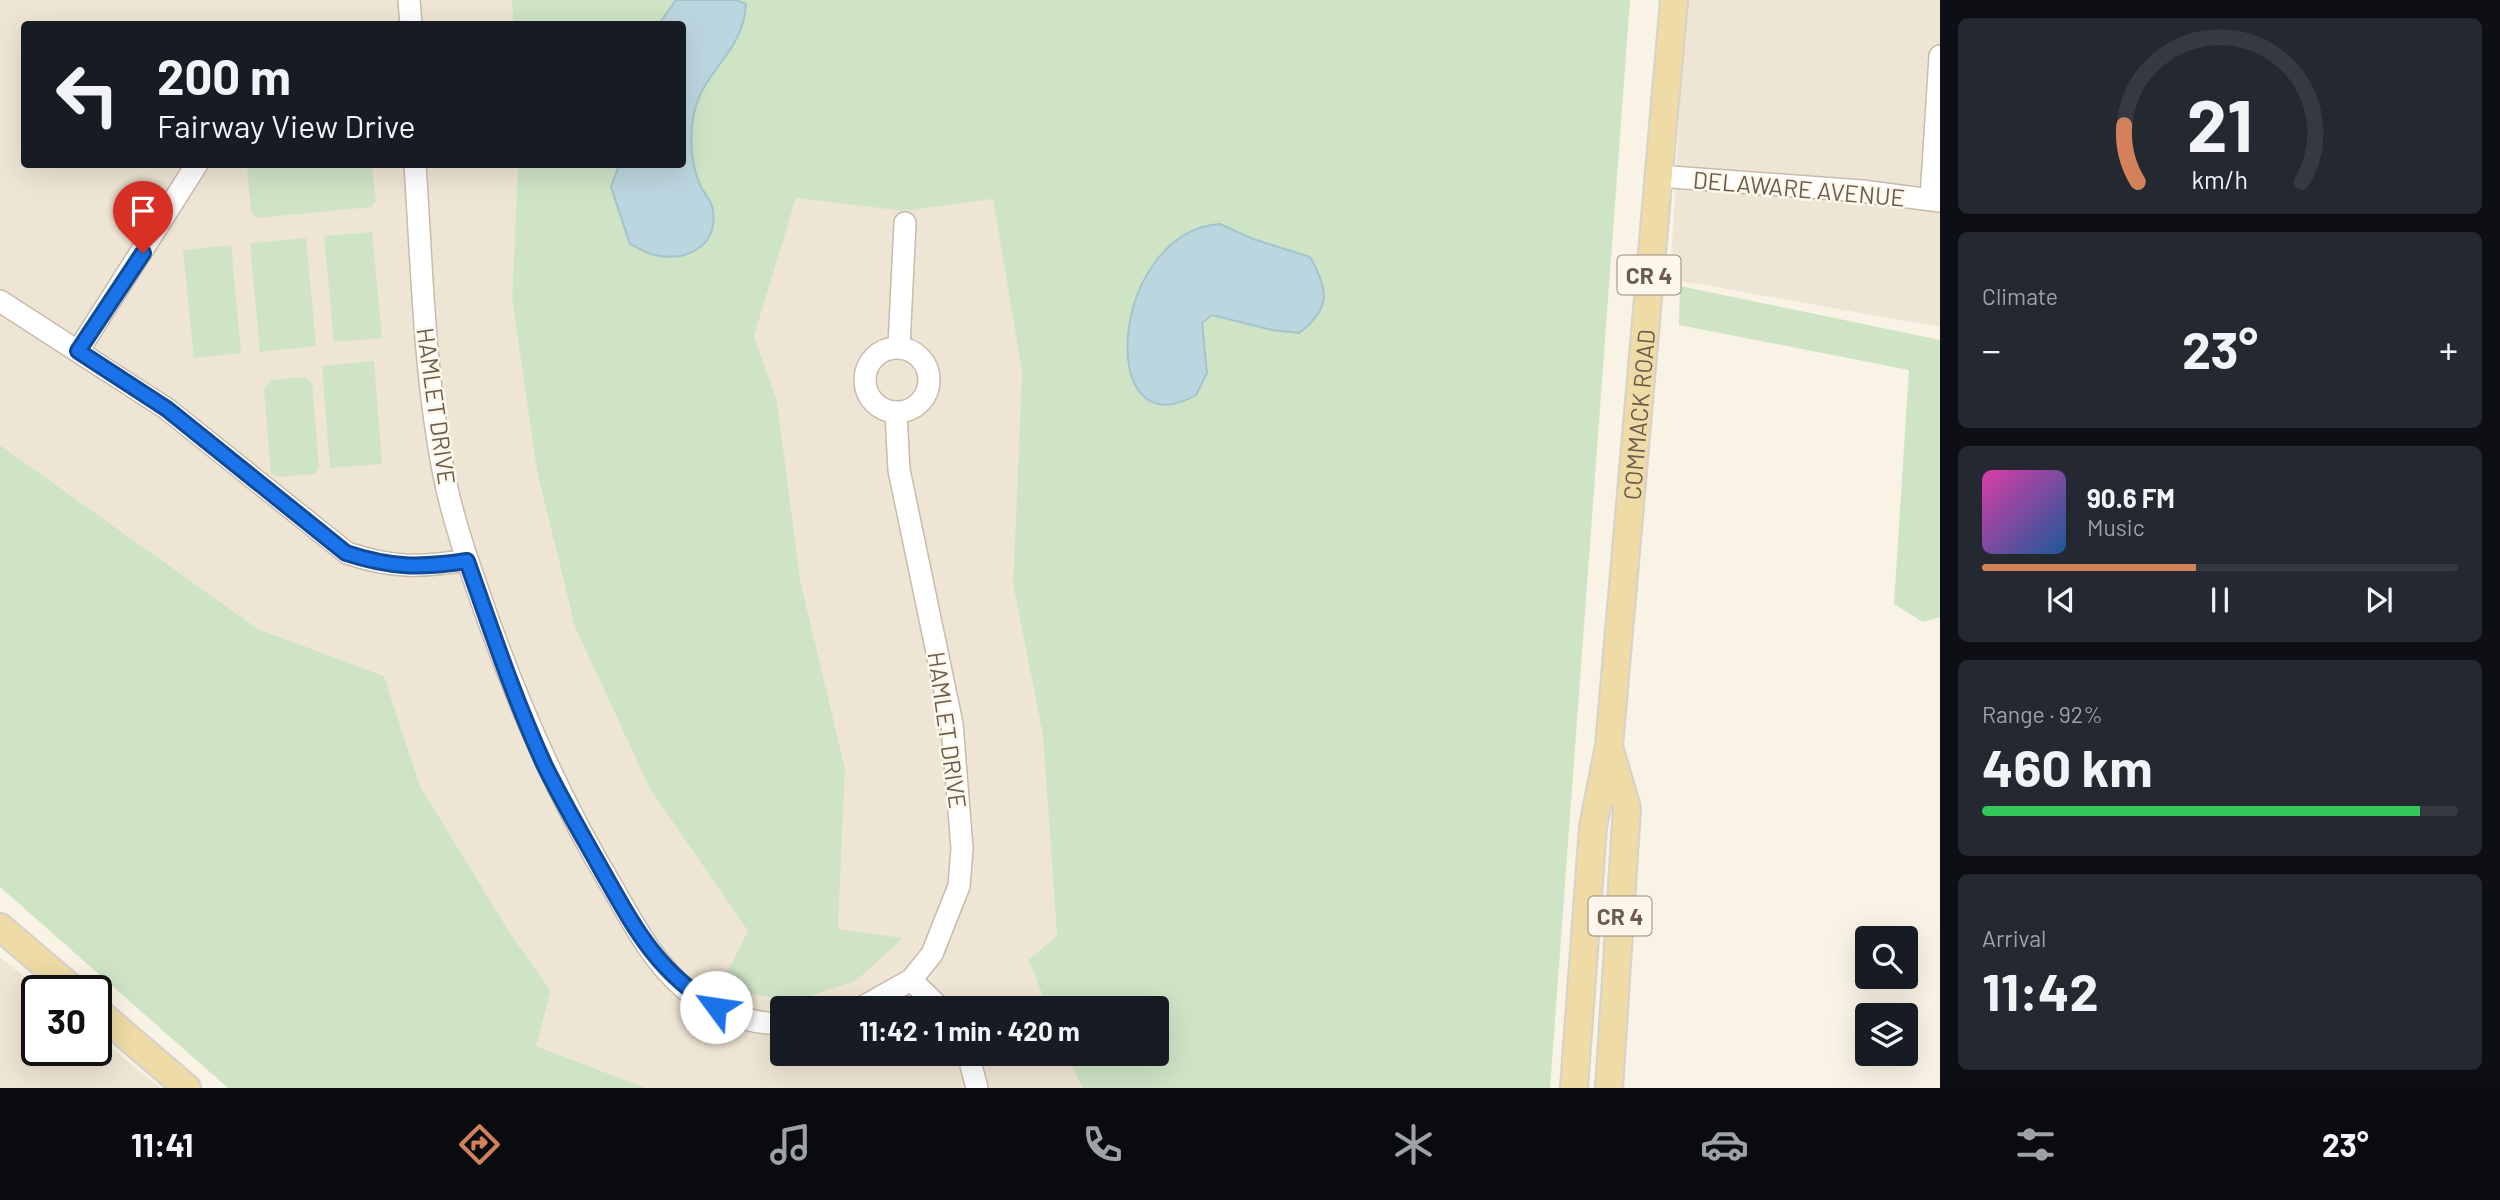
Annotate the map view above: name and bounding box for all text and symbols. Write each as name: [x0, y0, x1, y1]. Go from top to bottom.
text: 200 m: [157, 46, 291, 105]
icon: left: [42, 49, 133, 140]
text: 21: [2187, 79, 2253, 167]
text: Fairway View Drive: [157, 106, 416, 144]
street label: DELAWARE AVENUE: [1692, 164, 1906, 212]
text: km/h: [2192, 164, 2248, 194]
pin: [113, 181, 173, 253]
icon: arrive: [124, 192, 162, 230]
road number: CR 4: [1618, 256, 1680, 294]
text: Climate: [1982, 282, 2058, 310]
text: 23°: [2182, 317, 2258, 379]
street label: HAMLET DRIVE: [412, 326, 462, 486]
text: −: [1982, 326, 2001, 372]
text: +: [2439, 326, 2458, 372]
street label: COMMACK ROAD: [1616, 328, 1660, 501]
text: 90.6 FM: [2087, 482, 2175, 513]
text: Music: [2087, 513, 2145, 541]
icon: previous: [2042, 581, 2080, 619]
icon: pause: [2201, 581, 2239, 619]
icon: next: [2360, 581, 2398, 619]
street label: HAMLET DRIVE: [923, 650, 973, 810]
text: Range · 92%: [1982, 700, 2103, 728]
text: 460 km: [1982, 735, 2153, 797]
road number: CR 4: [1588, 897, 1652, 936]
text: Arrival: [1982, 924, 2046, 952]
map controls: [1855, 926, 1918, 1066]
button: search: [1855, 926, 1918, 989]
text: 11:42: [1982, 959, 2099, 1021]
position arrow: [679, 970, 753, 1044]
speed limit sign: 30: [21, 975, 112, 1066]
button: layers: [1855, 1003, 1918, 1066]
text: 11:42 · 1 min · 420 m: [859, 1015, 1080, 1046]
icon: directions: [455, 1120, 504, 1169]
icon: music: [766, 1120, 815, 1169]
icon: phone: [1078, 1120, 1127, 1169]
icon: climate: [1389, 1120, 1438, 1169]
icon: car: [1700, 1120, 1749, 1169]
icon: filters: [2011, 1120, 2060, 1169]
text: 11:41: [131, 1125, 193, 1163]
text: 23°: [2322, 1125, 2369, 1163]

